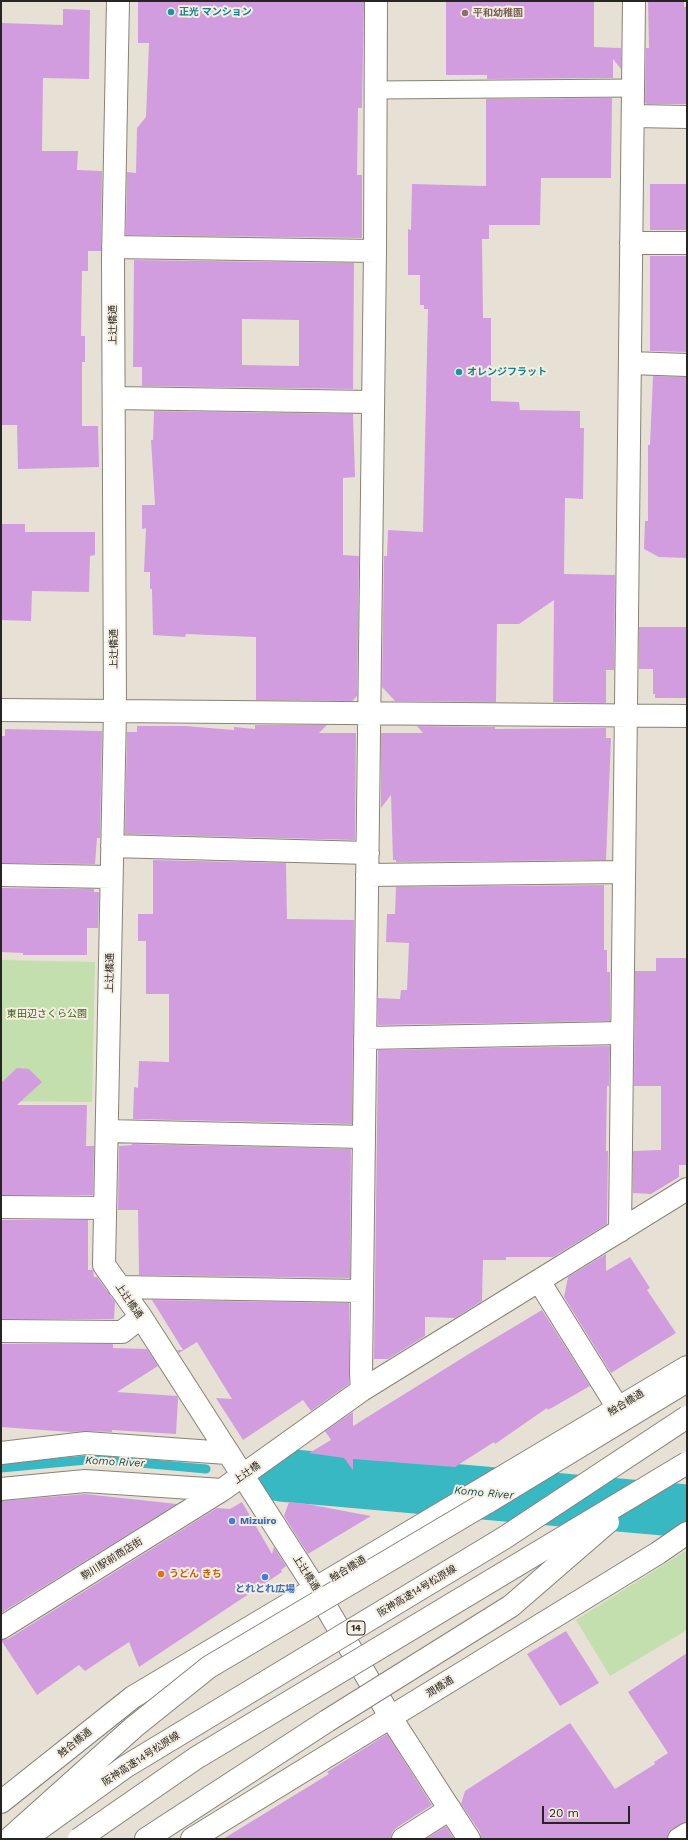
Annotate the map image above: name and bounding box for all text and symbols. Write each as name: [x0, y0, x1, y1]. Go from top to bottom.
place label: 正光 マンション: [179, 6, 252, 18]
marker: 正光 マンション: [166, 7, 176, 17]
place label: 平和幼稚園: [473, 7, 523, 19]
marker: 平和幼稚園: [460, 8, 470, 18]
street label: 上辻橋通: [107, 305, 119, 345]
place label: オレンジフラット: [467, 366, 547, 378]
marker: オレンジフラット: [454, 367, 464, 377]
street label: 上辻橋通: [108, 629, 120, 669]
street label: 上辻橋通: [104, 953, 116, 993]
park label: 東田辺さくら公園: [7, 1008, 87, 1020]
street label: 上辻橋通: [113, 1281, 145, 1321]
street label: 触合橋通: [606, 1388, 646, 1418]
water label: Komo River: [85, 1454, 145, 1470]
street label: 上辻橋: [231, 1459, 263, 1487]
water label: Komo River: [454, 1484, 514, 1502]
place label: Mizuiro: [240, 1515, 276, 1527]
marker: Mizuiro: [227, 1516, 237, 1526]
street label: 駒川駅前商店街: [79, 1535, 145, 1583]
street label: 上辻橋通: [290, 1553, 322, 1593]
street label: 触合橋通: [328, 1554, 368, 1584]
street label: 阪神高速14号松原線: [375, 1563, 459, 1619]
place label: うどん きち: [169, 1568, 222, 1580]
marker: うどん きち: [156, 1569, 166, 1579]
marker: とれとれ広場: [260, 1572, 270, 1582]
place label: とれとれ広場: [235, 1583, 295, 1595]
road number: 14: [347, 1621, 365, 1635]
street label: 潤橋通: [424, 1674, 456, 1700]
street label: 触合橋通: [56, 1726, 94, 1760]
street label: 阪神高速14号松原線: [100, 1729, 182, 1789]
scale bar: [544, 1798, 632, 1824]
text: 20 m: [549, 1806, 579, 1820]

